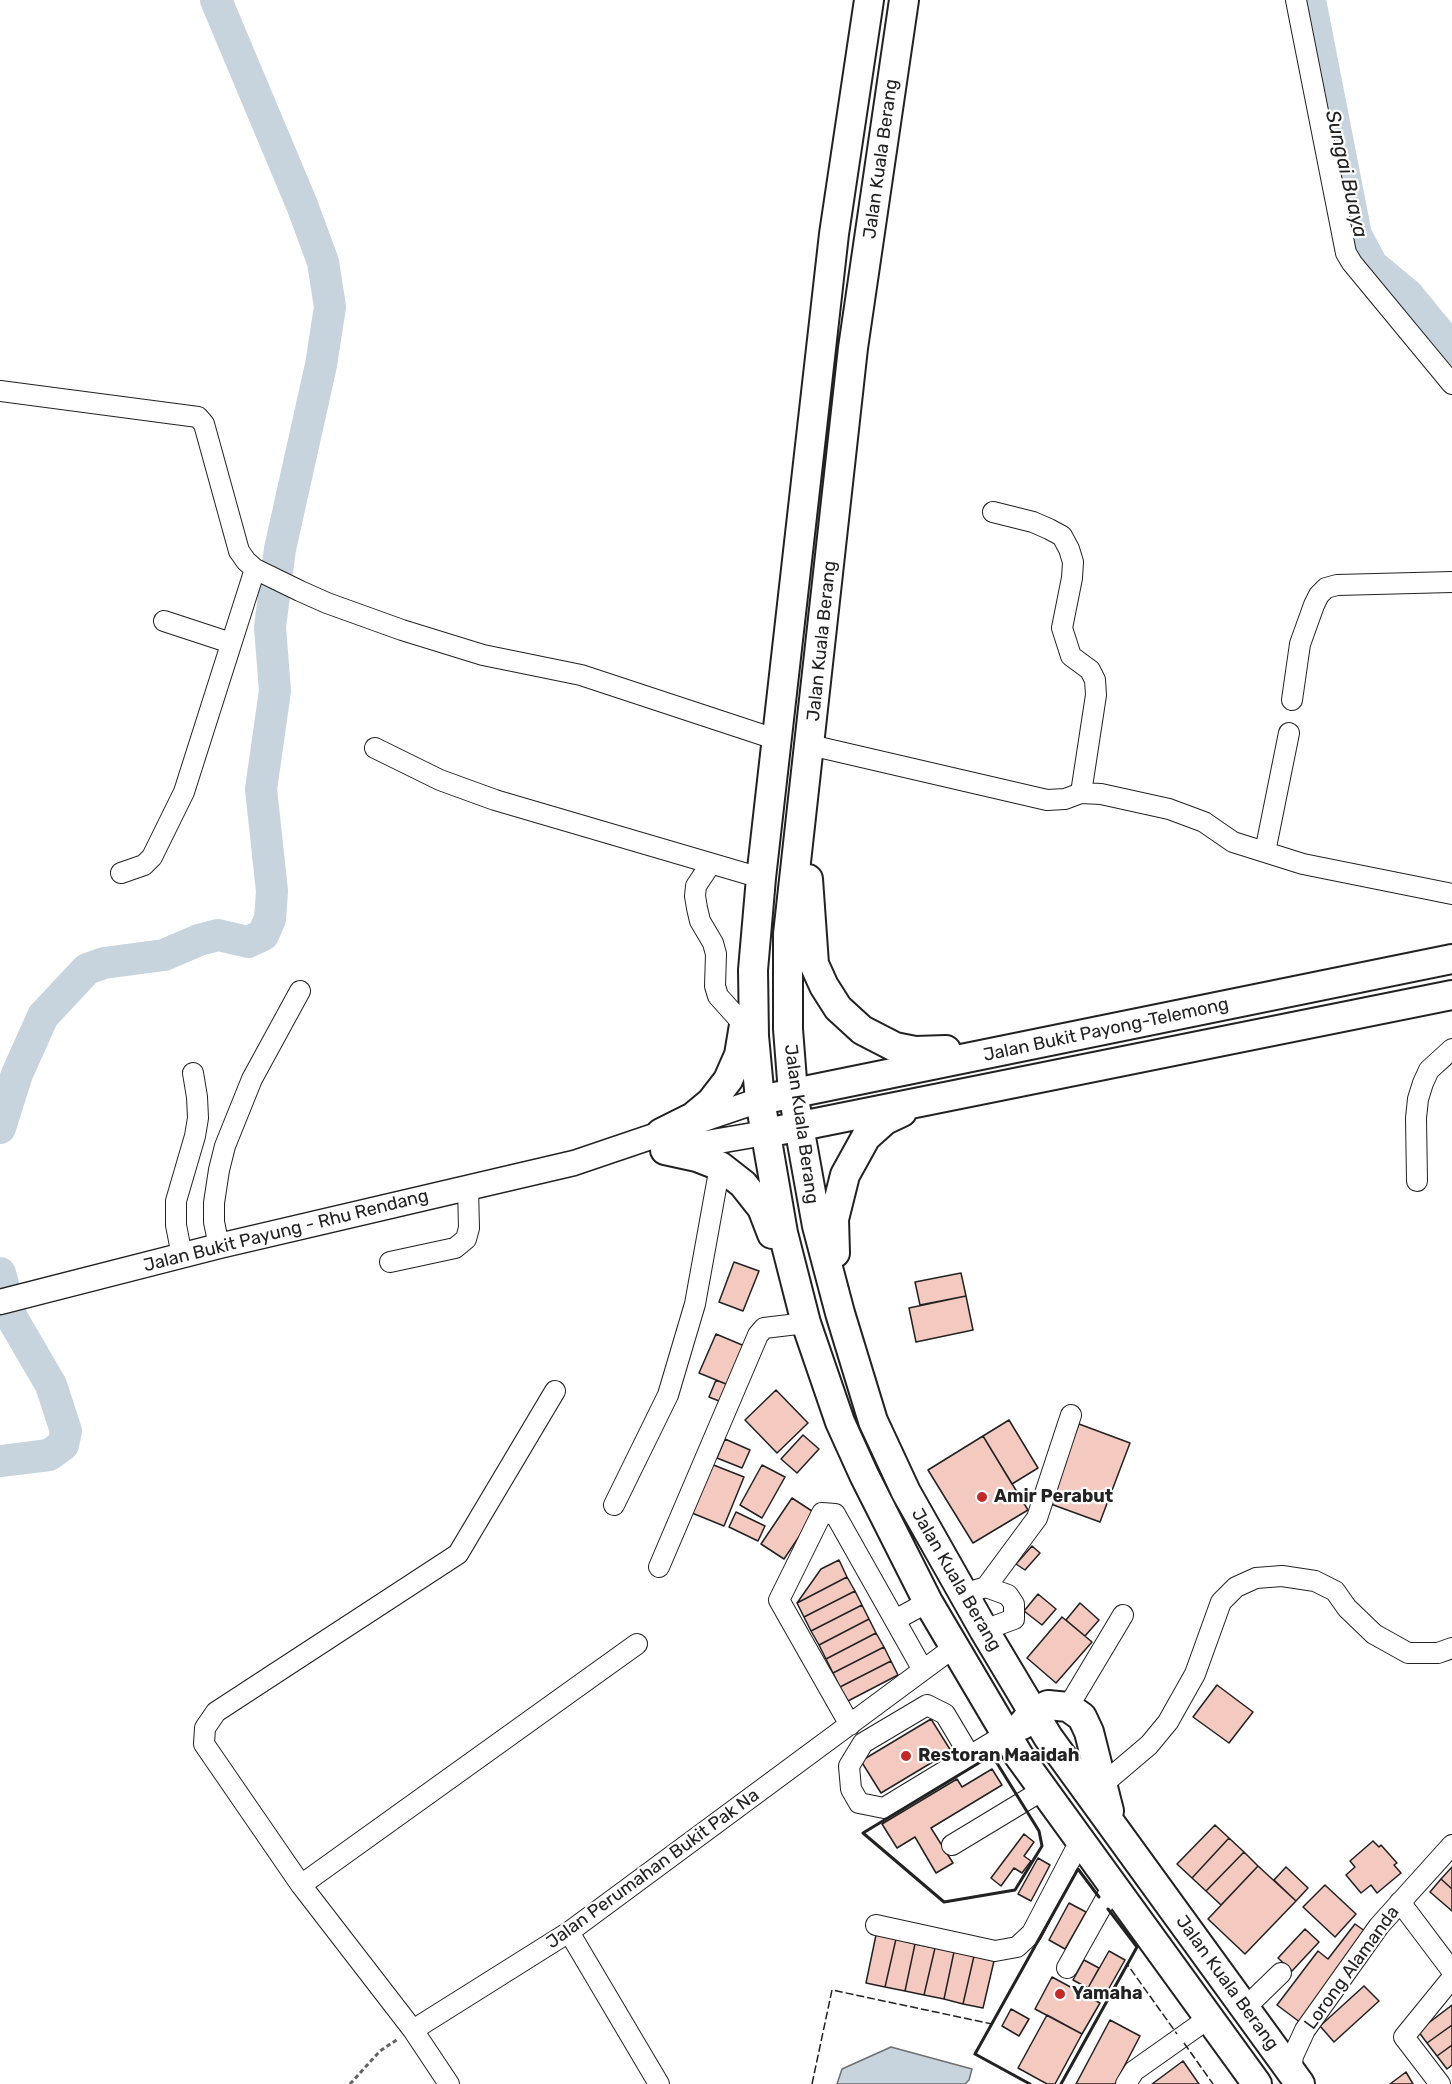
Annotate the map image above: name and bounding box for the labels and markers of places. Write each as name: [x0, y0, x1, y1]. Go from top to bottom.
place label: Amir Perabut: [994, 1486, 1113, 1508]
marker: Amir Perabut: [975, 1490, 989, 1504]
place label: Restoran Maaidah: [918, 1745, 1079, 1767]
marker: Restoran Maaidah: [899, 1749, 913, 1763]
place label: Yamaha: [1072, 1983, 1143, 2005]
marker: Yamaha: [1053, 1987, 1067, 2001]

